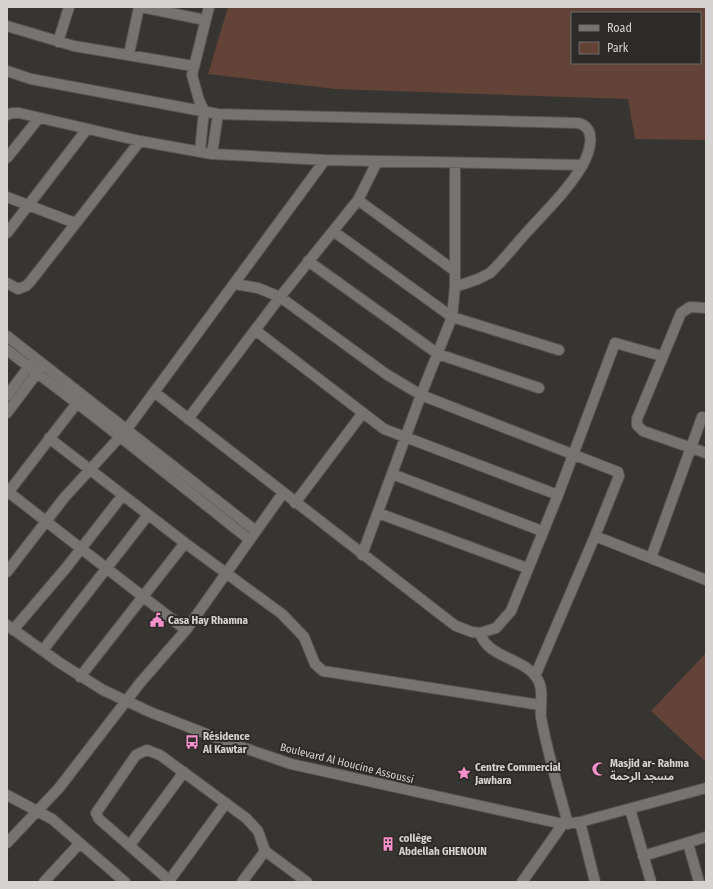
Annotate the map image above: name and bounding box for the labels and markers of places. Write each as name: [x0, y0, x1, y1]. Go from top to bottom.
public building icon: Casa Hay Rhamna: [149, 612, 165, 628]
place label: Casa Hay Rhamna: [168, 614, 249, 627]
place label: Résidence Al Kawtar: [202, 730, 250, 756]
bus stop icon: Résidence Al Kawtar: [184, 734, 200, 750]
place label: Masjid ar- Rahma مسجد الرحمة: [610, 757, 689, 783]
place label: Centre Commercial Jawhara: [474, 761, 562, 787]
mosque icon: Masjid ar- Rahma مسجد الرحمة: [591, 761, 607, 777]
place icon: Centre Commercial Jawhara: [456, 765, 472, 781]
place label: collège Abdellah GHENOUN: [398, 832, 487, 858]
building icon: collège Abdellah GHENOUN: [380, 836, 396, 852]

